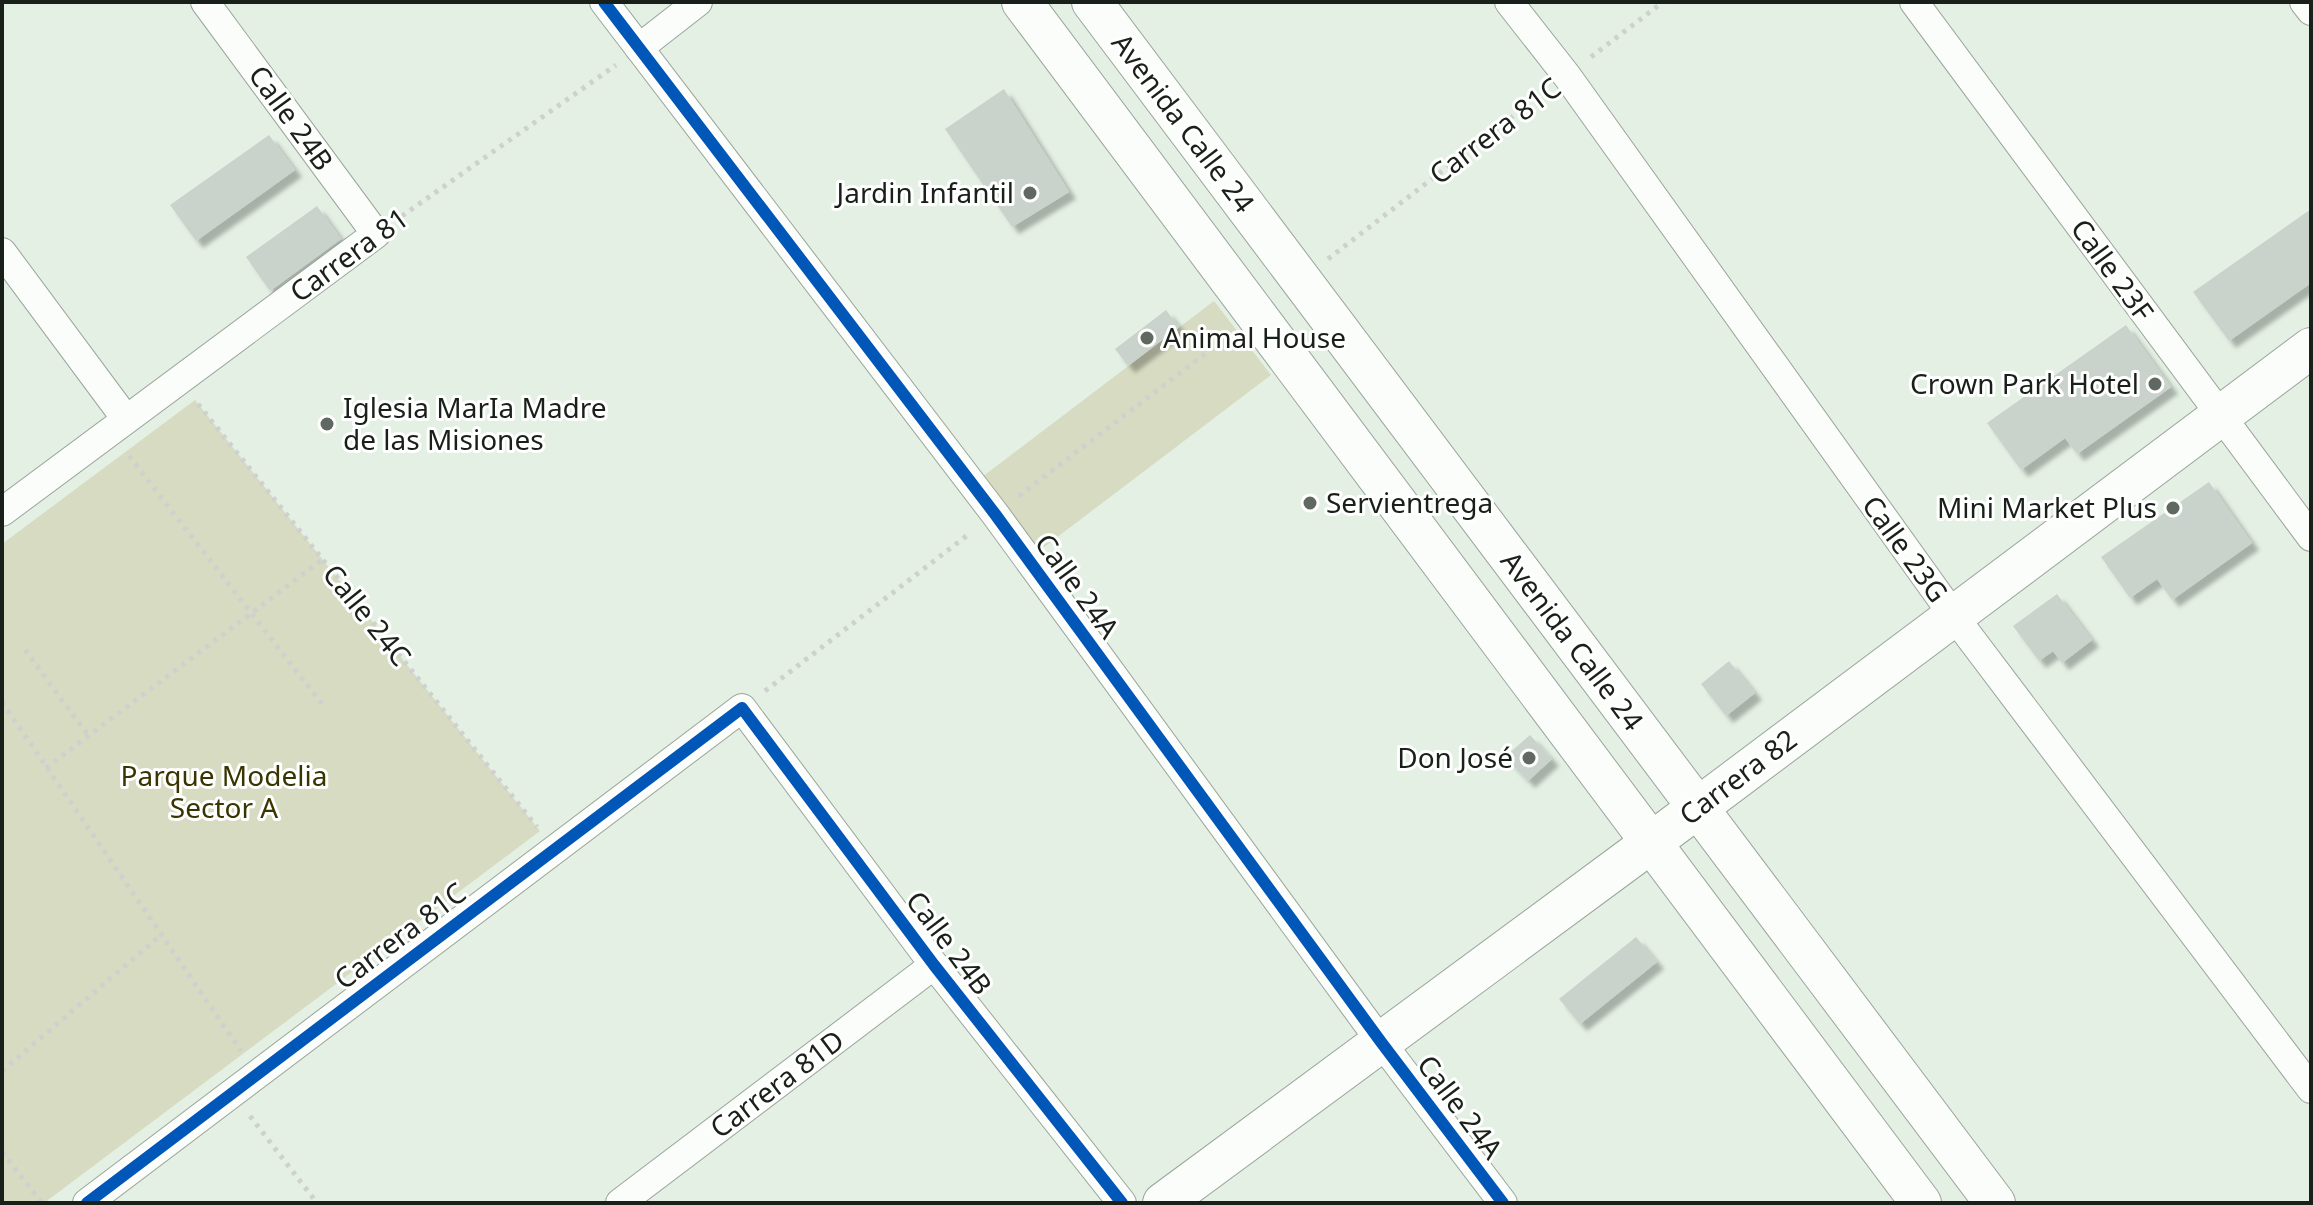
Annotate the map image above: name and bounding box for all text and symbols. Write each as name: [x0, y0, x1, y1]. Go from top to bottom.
street label: Avenida Calle 24: [1104, 25, 1264, 220]
street label: Calle 24B: [241, 57, 343, 178]
street label: Carrera 81C: [1421, 68, 1568, 192]
place label: Jardin Infantil: [834, 173, 1014, 211]
marker: Jardin Infantil: [1021, 184, 1039, 202]
street label: Carrera 81: [282, 198, 415, 310]
street label: Calle 23F: [2063, 211, 2163, 328]
place label: Animal House: [1163, 318, 1346, 356]
marker: Animal House: [1138, 329, 1156, 347]
place label: Crown Park Hotel: [1910, 364, 2139, 402]
marker: Crown Park Hotel: [2146, 375, 2164, 393]
place label: Iglesia MarIa Madre de las Misiones: [343, 388, 607, 458]
marker: Iglesia MarIa Madre de las Misiones: [318, 415, 336, 433]
place label: Servientrega: [1326, 483, 1493, 521]
street label: Calle 23G: [1854, 487, 1957, 609]
place label: Mini Market Plus: [1937, 488, 2157, 526]
marker: Servientrega: [1301, 494, 1319, 512]
marker: Mini Market Plus: [2164, 499, 2182, 517]
street label: Calle 24A: [1027, 525, 1129, 646]
street label: Avenida Calle 24: [1493, 543, 1653, 738]
street label: Calle 24C: [315, 556, 421, 673]
street label: Carrera 82: [1671, 720, 1804, 833]
place label: Don José: [1397, 738, 1513, 776]
marker: Don José: [1520, 749, 1538, 767]
park label: Parque Modelia Sector A: [121, 756, 327, 826]
street label: Carrera 81C: [326, 873, 473, 997]
street label: Calle 24B: [898, 883, 1001, 1002]
street label: Carrera 81D: [702, 1020, 851, 1146]
street label: Calle 24A: [1409, 1047, 1512, 1166]

